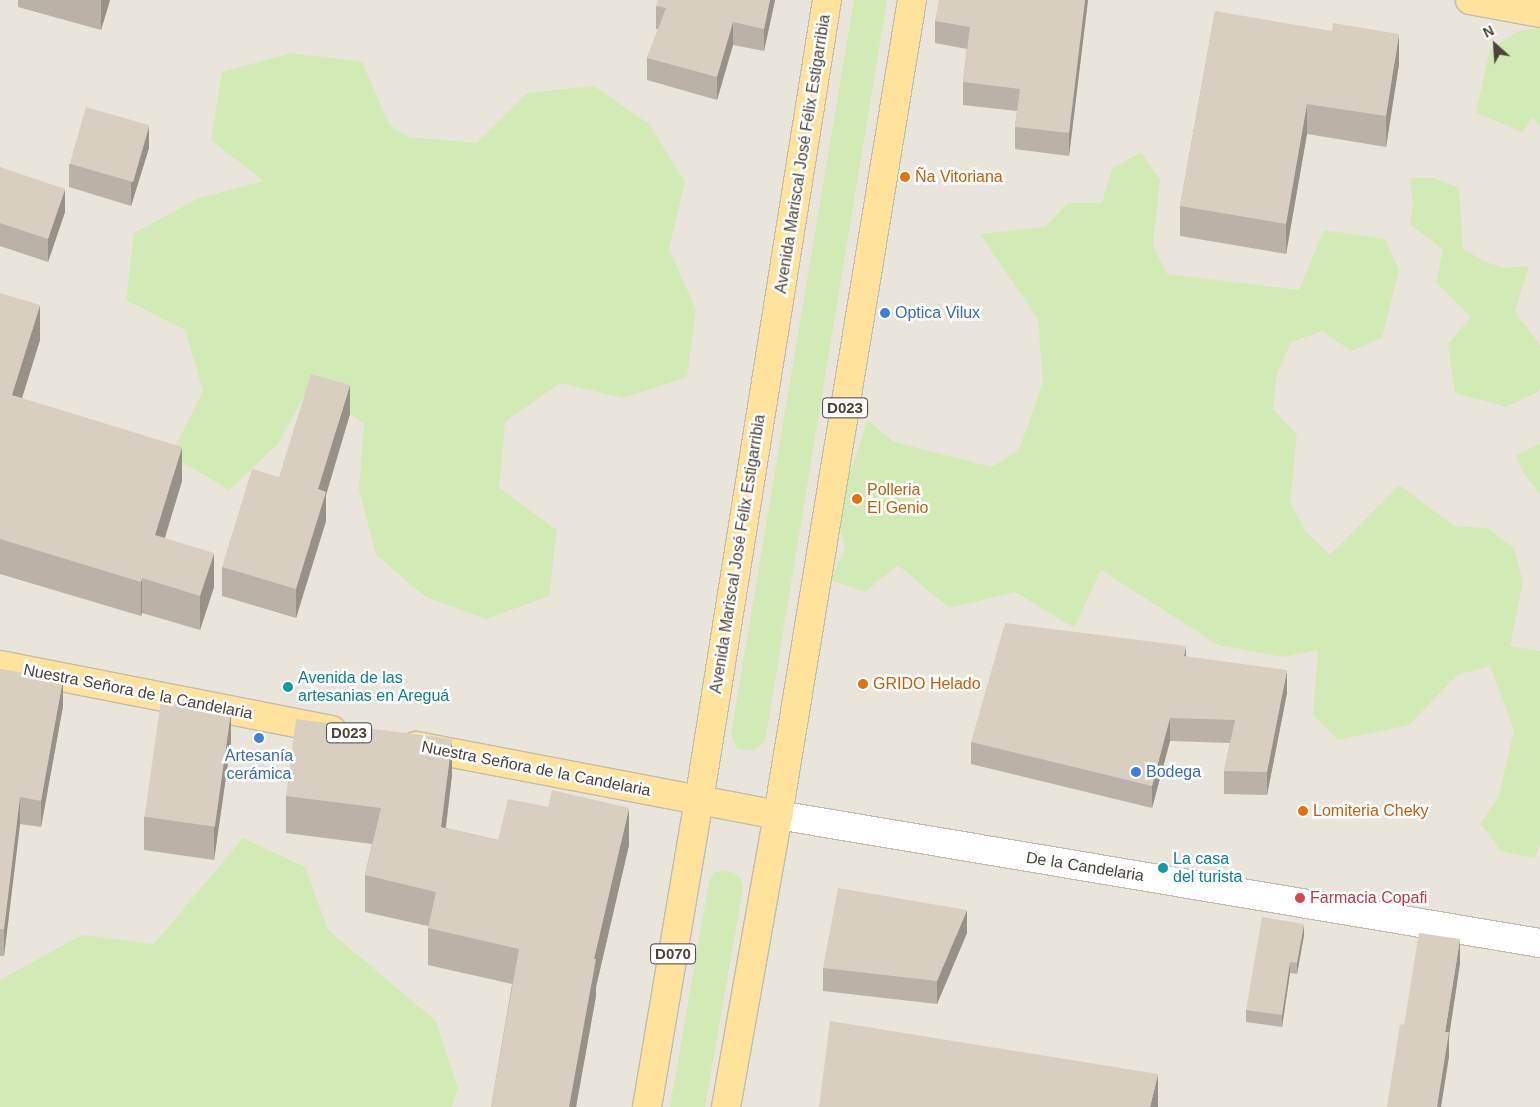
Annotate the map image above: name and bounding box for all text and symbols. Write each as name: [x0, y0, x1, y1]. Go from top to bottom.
street label: Avenida Mariscal José Félix Estigarribia: [771, 13, 835, 295]
north arrow: [1470, 20, 1520, 70]
text: N: [1480, 22, 1496, 41]
place label: Ña Vitoriana: [915, 167, 1003, 187]
marker: Ña Vitoriana: [899, 171, 911, 183]
place label: Optica Vilux: [895, 303, 980, 323]
marker: Optica Vilux: [879, 307, 891, 319]
road number: D023: [821, 396, 869, 420]
street label: Avenida Mariscal José Félix Estigarribia: [706, 413, 770, 695]
place label: Polleria El Genio: [867, 480, 928, 518]
marker: Polleria El Genio: [851, 493, 863, 505]
street label: Nuestra Señora de la Candelaria: [22, 660, 254, 724]
place label: Avenida de las artesanias en Areguá: [298, 668, 450, 706]
place label: GRIDO Helado: [873, 674, 981, 694]
marker: GRIDO Helado: [857, 678, 869, 690]
marker: Avenida de las artesanias en Areguá: [282, 681, 294, 693]
road number: D023: [325, 720, 373, 746]
marker: Artesanía cerámica: [253, 732, 265, 744]
street label: Nuestra Señora de la Candelaria: [420, 737, 652, 801]
place label: Artesanía cerámica: [225, 746, 293, 784]
place label: Bodega: [1146, 762, 1201, 782]
marker: Bodega: [1130, 766, 1142, 778]
place label: Lomiteria Cheky: [1313, 801, 1429, 821]
marker: Lomiteria Cheky: [1297, 805, 1309, 817]
street label: De la Candelaria: [1025, 848, 1145, 886]
place label: La casa del turista: [1173, 849, 1242, 887]
marker: La casa del turista: [1157, 862, 1169, 874]
place label: Farmacia Copafi: [1310, 888, 1427, 908]
marker: Farmacia Copafi: [1294, 892, 1306, 904]
road number: D070: [649, 942, 697, 966]

